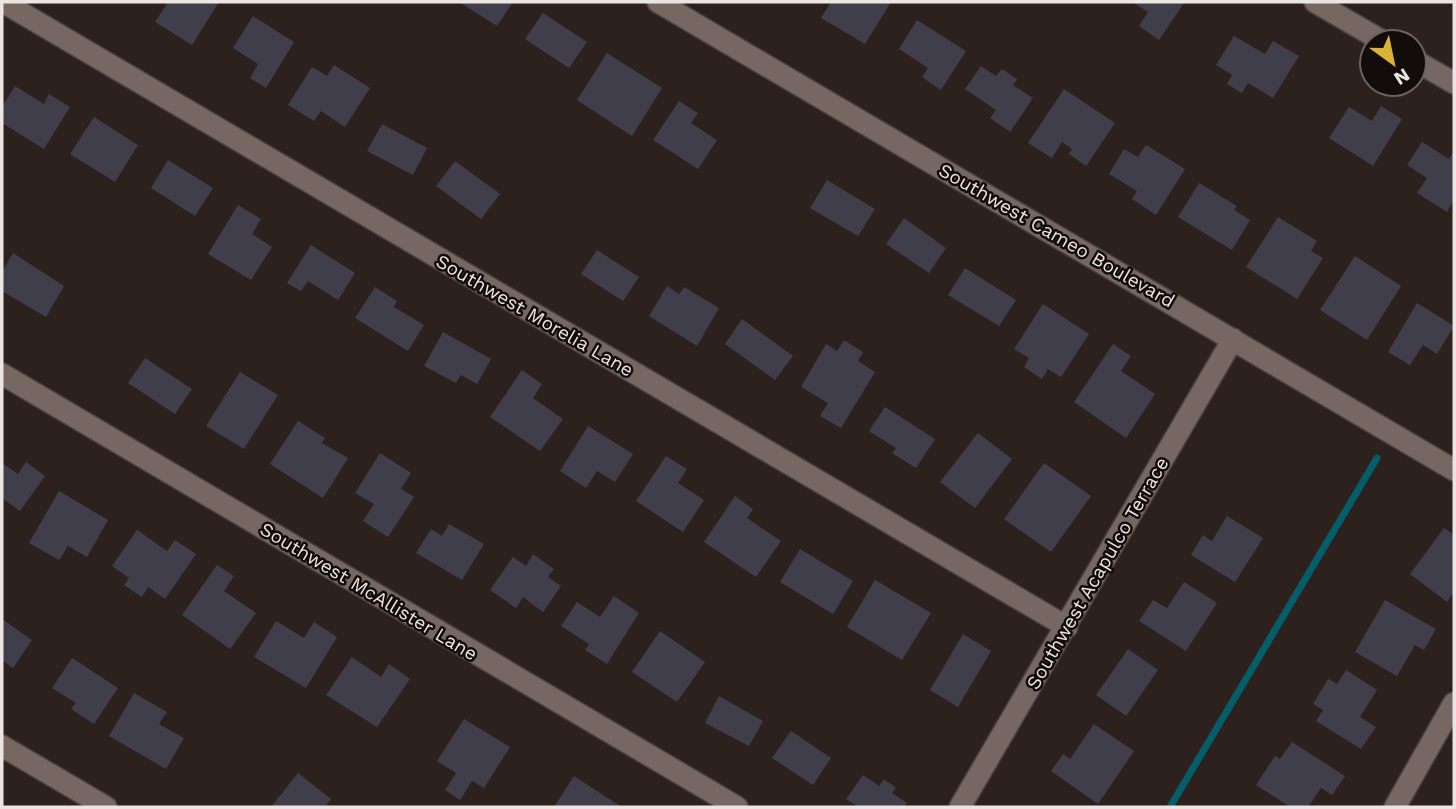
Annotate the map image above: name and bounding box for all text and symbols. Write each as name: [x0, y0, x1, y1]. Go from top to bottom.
north arrow: [1358, 28, 1428, 98]
text: N: [1390, 63, 1414, 90]
street label: Southwest Cameo Boulevard: [935, 158, 1179, 312]
street label: Southwest Morelia Lane: [432, 249, 638, 381]
street label: Southwest Acapulco Terrace: [1021, 453, 1173, 693]
street label: Southwest McAllister Lane: [256, 517, 482, 666]

